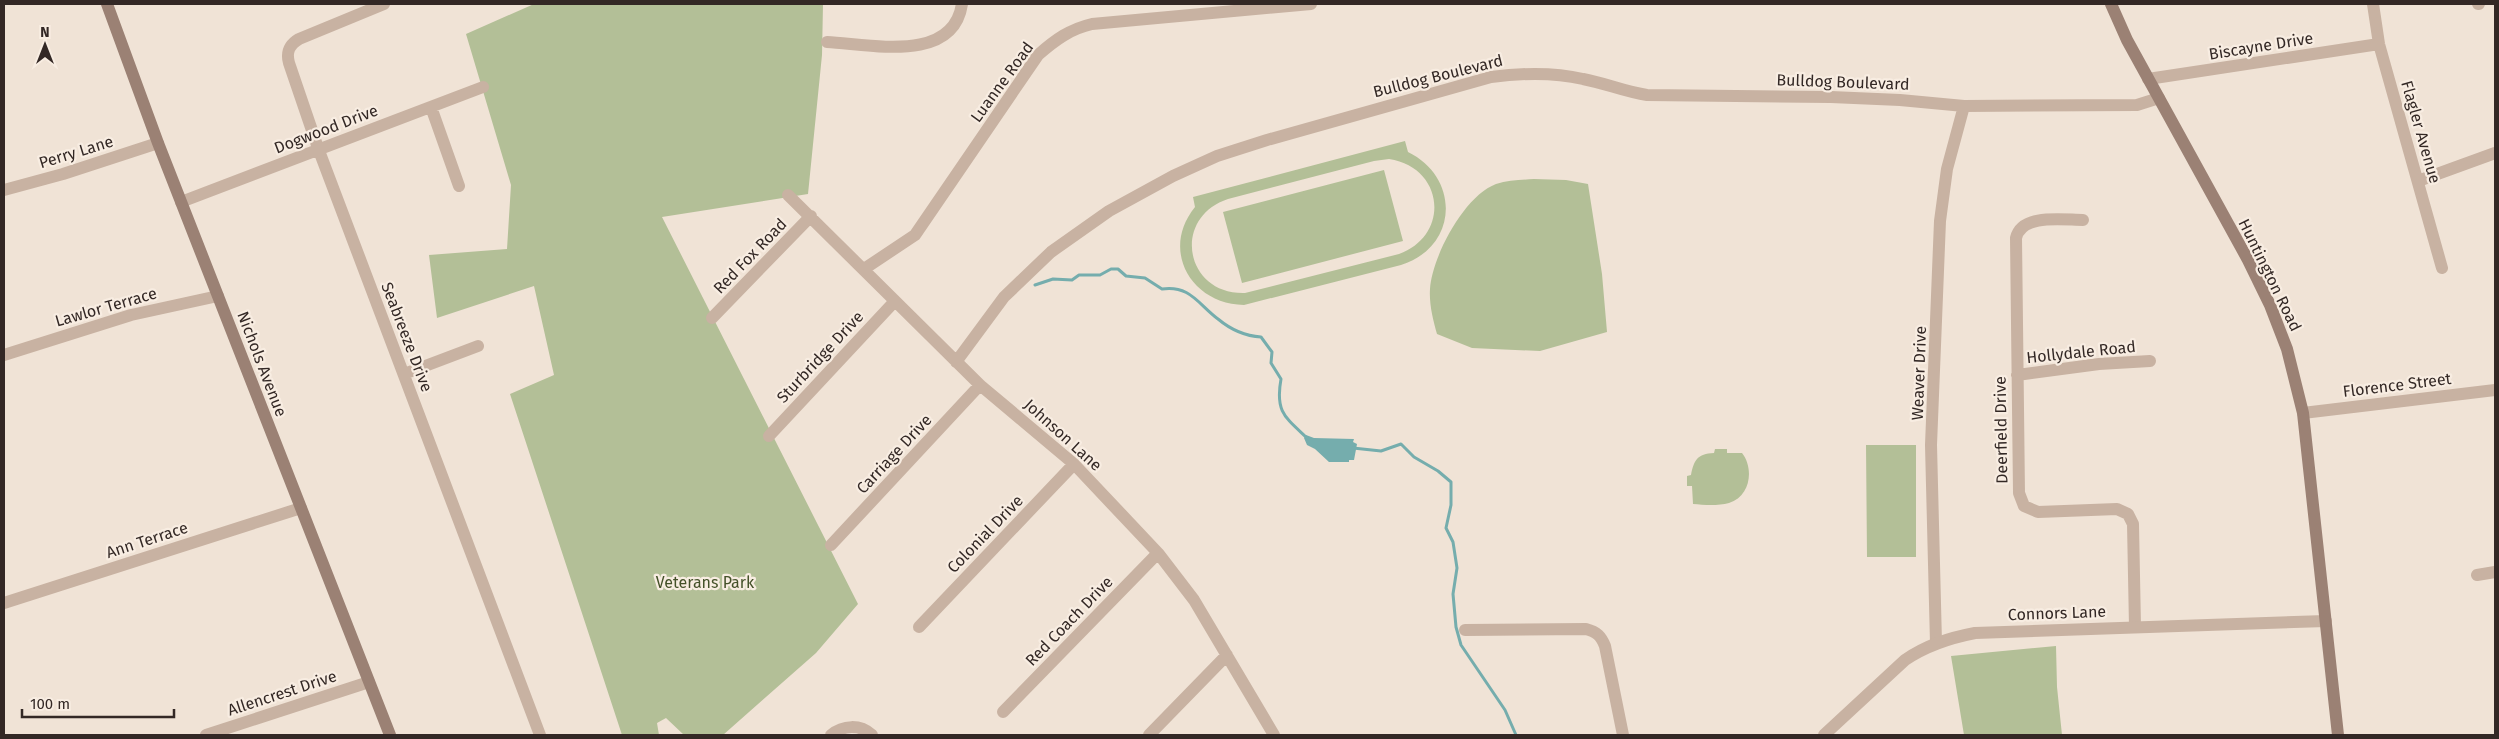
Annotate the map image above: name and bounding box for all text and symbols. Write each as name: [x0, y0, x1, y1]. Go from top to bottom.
north arrow: [20, 20, 70, 70]
text: N: [40, 24, 50, 41]
street label: Biscayne Drive: [2207, 28, 2315, 64]
street label: Luanne Road: [967, 38, 1037, 126]
street label: Bulldog Boulevard: [1371, 51, 1505, 101]
street label: Bulldog Boulevard: [1776, 70, 1910, 94]
street label: Flagler Avenue: [2397, 78, 2445, 186]
street label: Dogwood Drive: [271, 101, 381, 157]
street label: Perry Lane: [37, 132, 115, 172]
street label: Red Fox Road: [709, 214, 791, 298]
street label: Huntington Road: [2235, 216, 2305, 334]
street label: Seabreeze Drive: [377, 280, 437, 394]
street label: Lawlor Terrace: [53, 283, 159, 331]
street label: Sturbridge Drive: [773, 307, 867, 407]
street label: Nichols Avenue: [233, 309, 291, 419]
street label: Weaver Drive: [1908, 325, 1930, 421]
street label: Hollydale Road: [2025, 337, 2137, 367]
street label: Florence Street: [2342, 369, 2453, 401]
street label: Deerfield Drive: [1991, 376, 2011, 484]
street label: Johnson Lane: [1020, 395, 1106, 475]
street label: Carriage Drive: [852, 410, 936, 498]
street label: Colonial Drive: [943, 491, 1027, 577]
street label: Ann Terrace: [104, 518, 190, 562]
street label: Red Coach Drive: [1021, 572, 1117, 670]
park label: Veterans Park: [656, 573, 755, 592]
street label: Connors Lane: [2008, 602, 2106, 624]
street label: Allencrest Drive: [225, 666, 339, 720]
scale bar: [22, 686, 175, 718]
text: 100 m: [30, 695, 70, 713]

